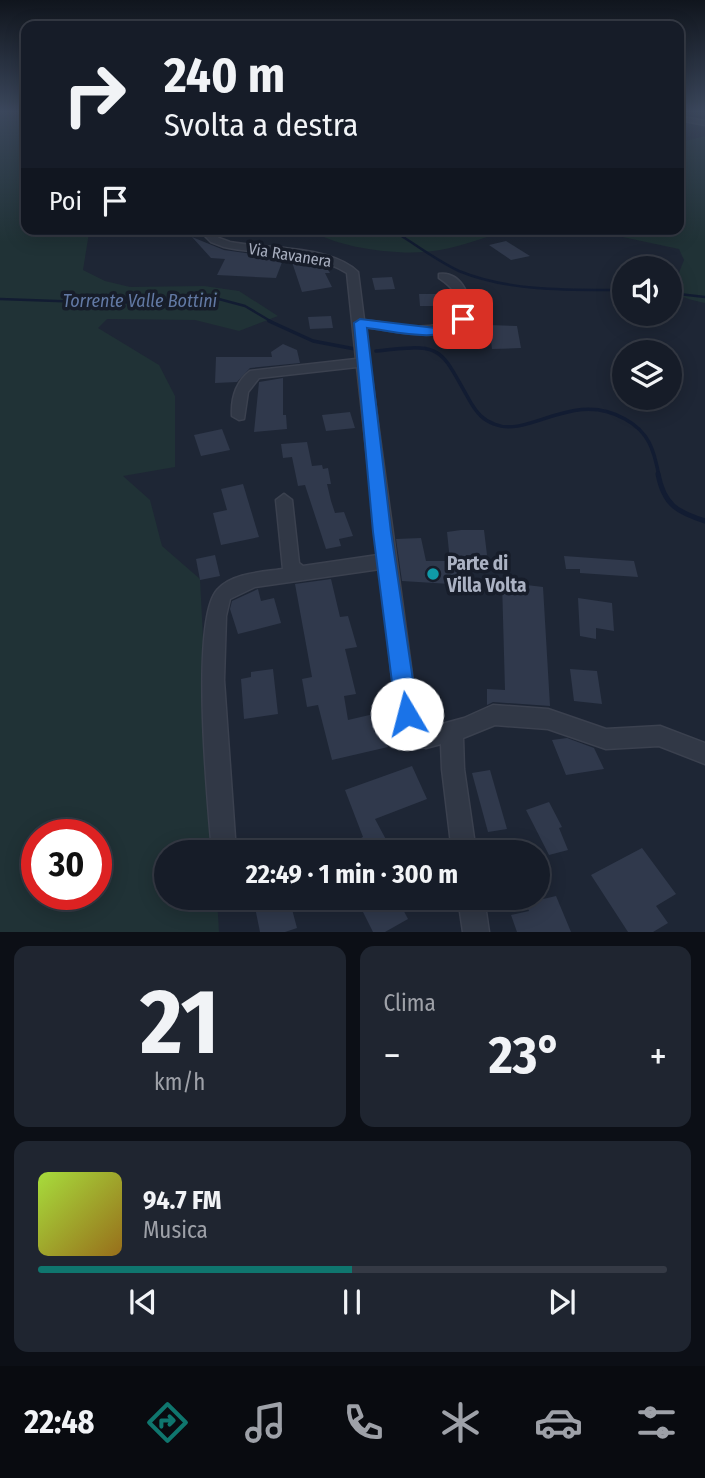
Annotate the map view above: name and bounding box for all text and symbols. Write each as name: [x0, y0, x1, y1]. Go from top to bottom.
text: 240 m: [164, 46, 285, 105]
icon: right: [49, 49, 140, 140]
text: Svolta a destra: [164, 106, 359, 144]
icon: arrive: [96, 182, 134, 220]
text: Poi: [49, 186, 82, 217]
street label: Via Ravanera: [247, 239, 333, 271]
map controls: [612, 256, 682, 410]
button: sound: [612, 256, 682, 326]
pin: [433, 289, 493, 349]
water label: Torrente Valle Bottini: [63, 290, 218, 312]
icon: arrive: [444, 300, 482, 338]
button: layers: [612, 340, 682, 410]
place label: Parte di Villa Volta: [446, 552, 526, 597]
marker: Parte di Villa Volta: [425, 566, 441, 582]
position arrow: [370, 677, 444, 751]
speed limit sign: 30: [21, 819, 112, 910]
text: 22:49 · 1 min · 300 m: [246, 859, 458, 890]
text: 21: [140, 968, 219, 1077]
text: Clima: [384, 989, 436, 1017]
text: 23°: [489, 1024, 562, 1087]
text: −: [384, 1033, 401, 1079]
text: +: [650, 1033, 667, 1079]
text: km/h: [154, 1068, 205, 1096]
text: 94.7 FM: [143, 1185, 222, 1216]
text: Musica: [143, 1216, 208, 1244]
icon: previous: [124, 1283, 162, 1321]
icon: pause: [333, 1283, 371, 1321]
icon: next: [543, 1283, 581, 1321]
icon: directions: [143, 1398, 192, 1447]
icon: music: [241, 1398, 290, 1447]
icon: phone: [339, 1398, 388, 1447]
icon: climate: [436, 1398, 485, 1447]
icon: car: [534, 1398, 583, 1447]
icon: filters: [632, 1398, 681, 1447]
text: 22:48: [24, 1403, 95, 1441]

